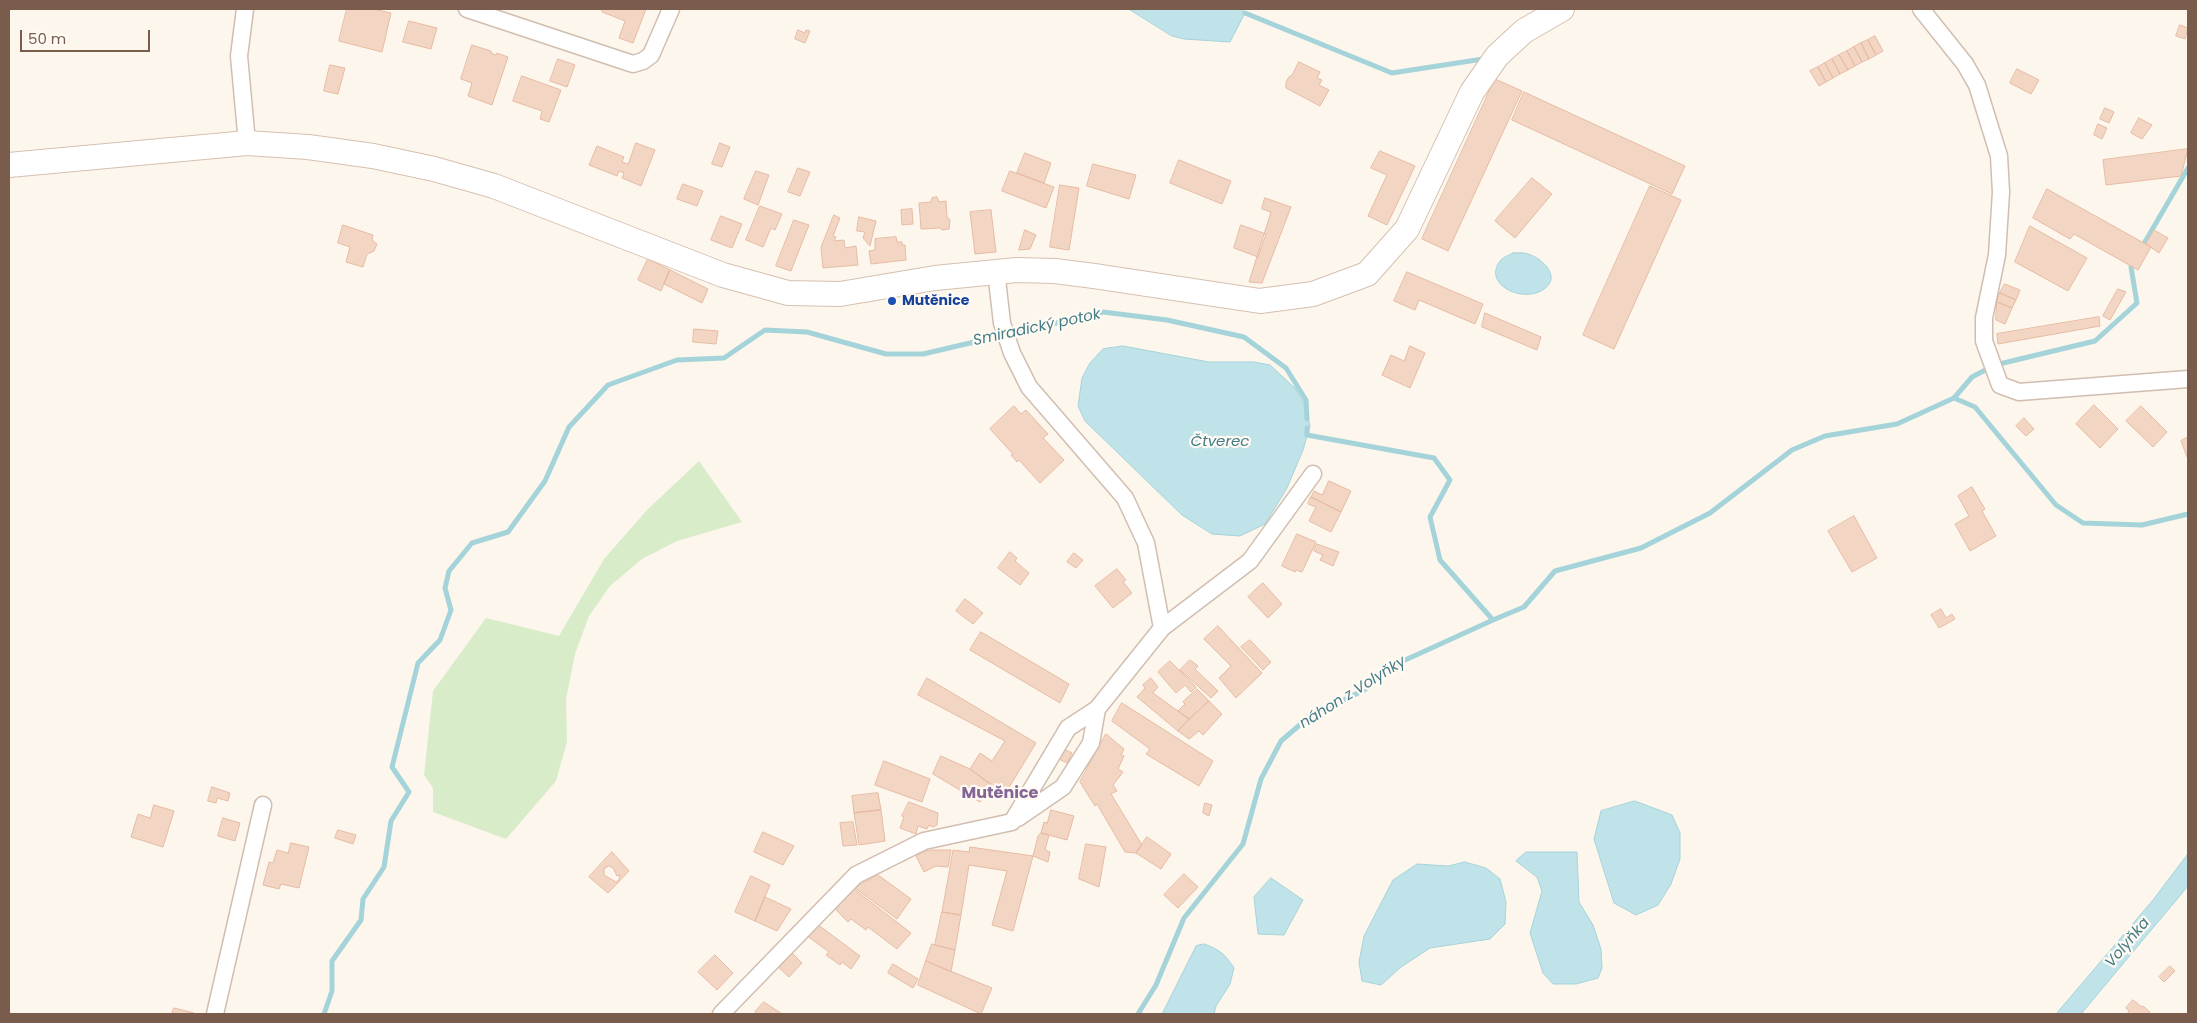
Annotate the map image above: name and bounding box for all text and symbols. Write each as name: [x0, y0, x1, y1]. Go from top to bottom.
scale bar: [22, 20, 152, 52]
text: 50 m: [28, 28, 66, 49]
place label: Mutěnice: [902, 293, 969, 309]
marker: Mutěnice: [886, 295, 898, 307]
water label: Smiradický potok: [972, 306, 1102, 350]
water label: Čtverec: [1191, 433, 1249, 451]
water label: náhon z Volyňky: [1297, 653, 1409, 733]
district label: Mutěnice: [962, 784, 1038, 804]
water label: Volyňka: [2102, 914, 2154, 972]

